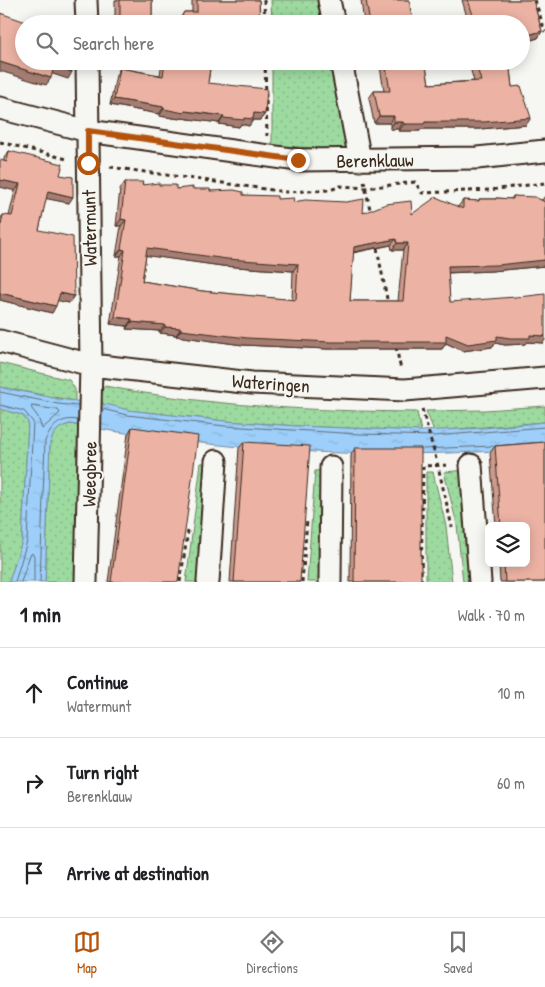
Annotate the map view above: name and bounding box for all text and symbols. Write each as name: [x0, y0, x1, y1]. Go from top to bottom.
search box: [15, 15, 530, 70]
icon: search: [33, 29, 61, 57]
text: Search here: [73, 30, 154, 56]
street label: Berenklauw: [336, 146, 414, 174]
route end: [287, 149, 310, 172]
route start: [77, 152, 100, 175]
street label: Watermunt: [75, 189, 103, 266]
street label: Wateringen: [231, 367, 311, 399]
street label: Weegbree: [75, 441, 103, 507]
map controls: [485, 522, 530, 567]
button: layers: [485, 522, 530, 567]
text: 1 min: [20, 600, 61, 629]
text: Walk · 70 m: [458, 604, 525, 626]
text: Continue: [67, 669, 128, 695]
icon: ahead: [20, 679, 48, 707]
text: 10 m: [497, 682, 525, 704]
text: Watermunt: [67, 695, 131, 717]
text: Turn right: [67, 759, 138, 785]
icon: right: [20, 769, 48, 797]
text: 60 m: [497, 772, 525, 794]
text: Berenklauw: [67, 785, 132, 807]
icon: arrive: [20, 859, 48, 887]
text: Arrive at destination: [67, 860, 209, 886]
tab: Map: [73, 928, 101, 977]
tab: Directions: [246, 928, 298, 977]
tab: Saved: [444, 928, 472, 977]

